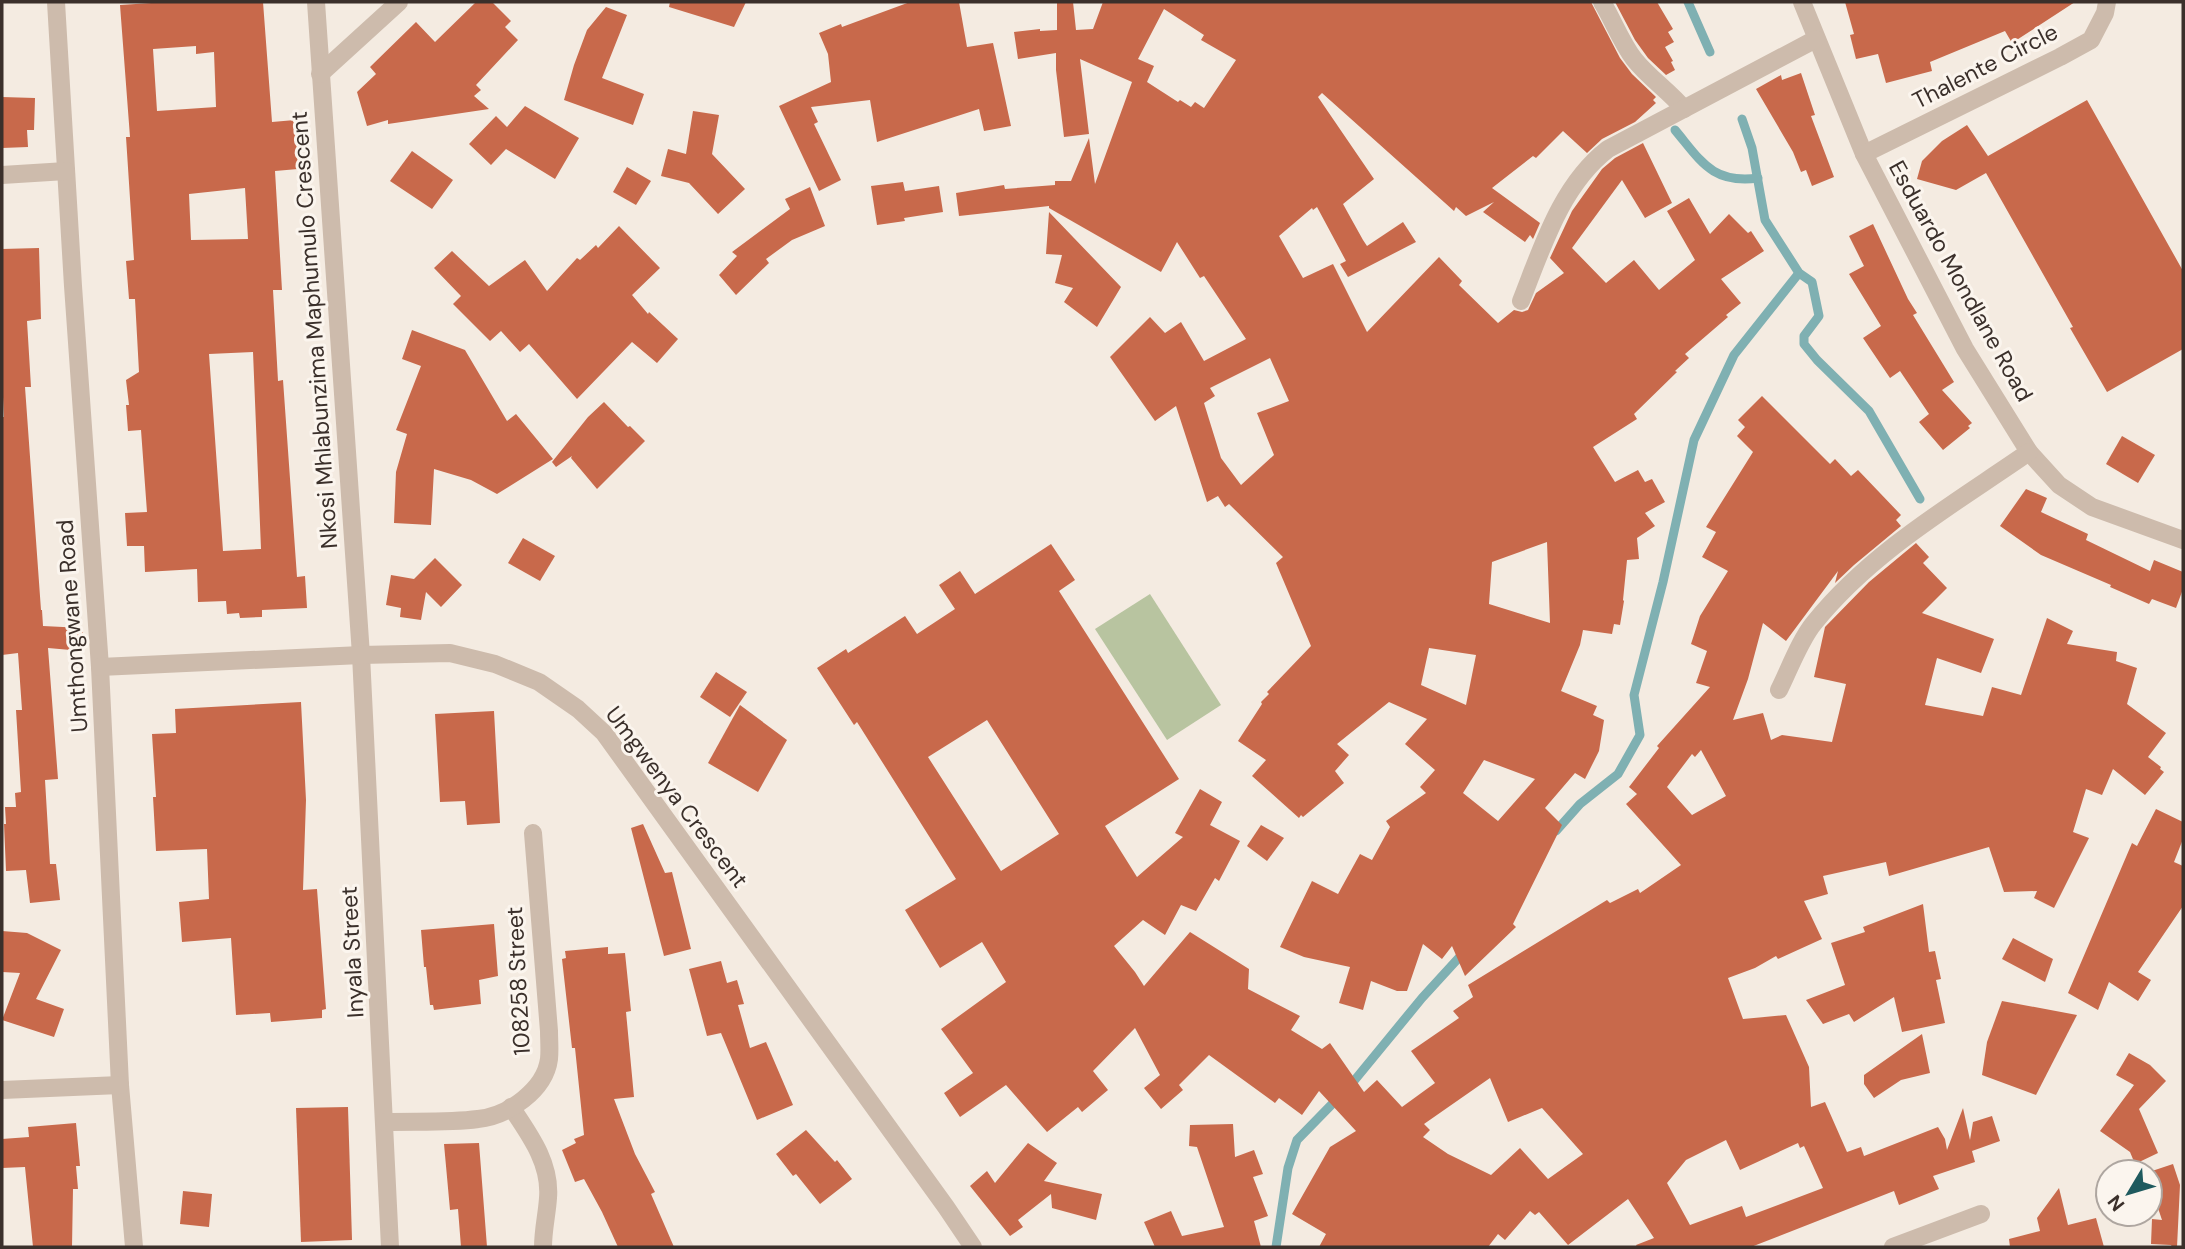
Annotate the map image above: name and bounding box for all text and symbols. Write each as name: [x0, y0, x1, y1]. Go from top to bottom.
street label: Thalente Circle: [1907, 16, 2063, 116]
street label: Nkosi Mhlabunzima Maphumulo Crescent: [284, 110, 344, 550]
street label: Esduardo Mondlane Road: [1882, 155, 2040, 407]
street label: Umthongwane Road: [50, 519, 94, 733]
street label: Umgwenya Crescent: [599, 700, 755, 894]
street label: Inyala Street: [334, 885, 370, 1019]
street label: 108258 Street: [499, 906, 537, 1056]
north arrow: [2094, 1158, 2164, 1228]
text: N: [2102, 1190, 2130, 1216]

